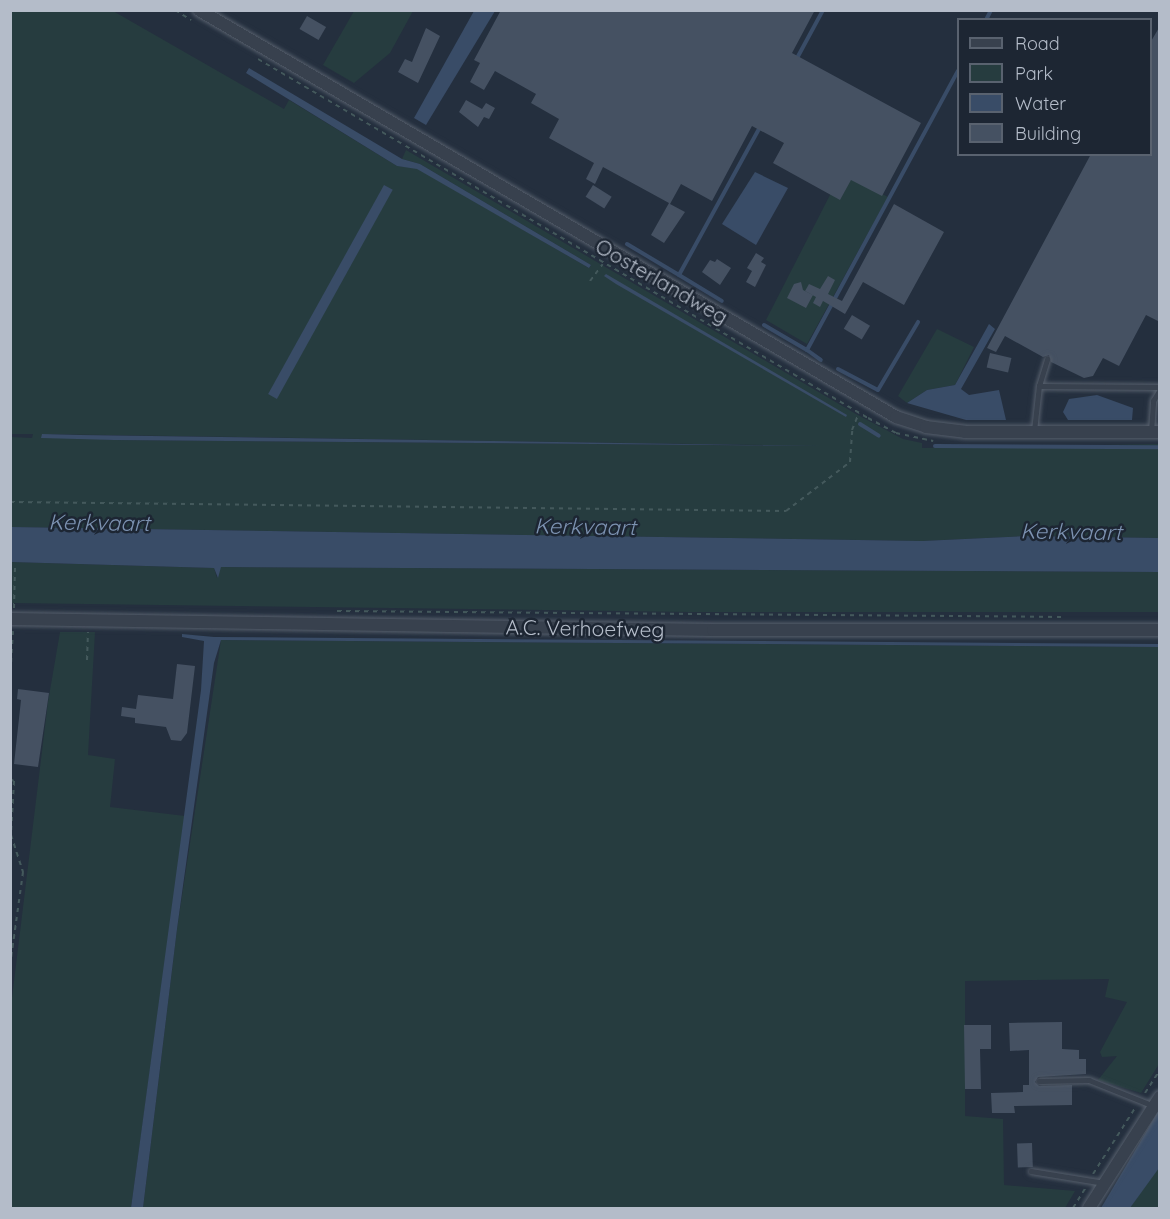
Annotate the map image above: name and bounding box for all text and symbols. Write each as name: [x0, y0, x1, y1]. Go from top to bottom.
legend: [957, 18, 1152, 156]
text: Road: [1015, 32, 1060, 55]
text: Park: [1015, 62, 1053, 85]
text: Water: [1015, 92, 1066, 115]
text: Building: [1015, 122, 1081, 145]
street label: Oosterlandweg: [591, 233, 733, 329]
water label: Kerkvaart: [48, 509, 150, 537]
water label: Kerkvaart: [534, 513, 636, 541]
water label: Kerkvaart: [1020, 518, 1122, 546]
street label: A.C. Verhoefweg: [505, 614, 665, 642]

